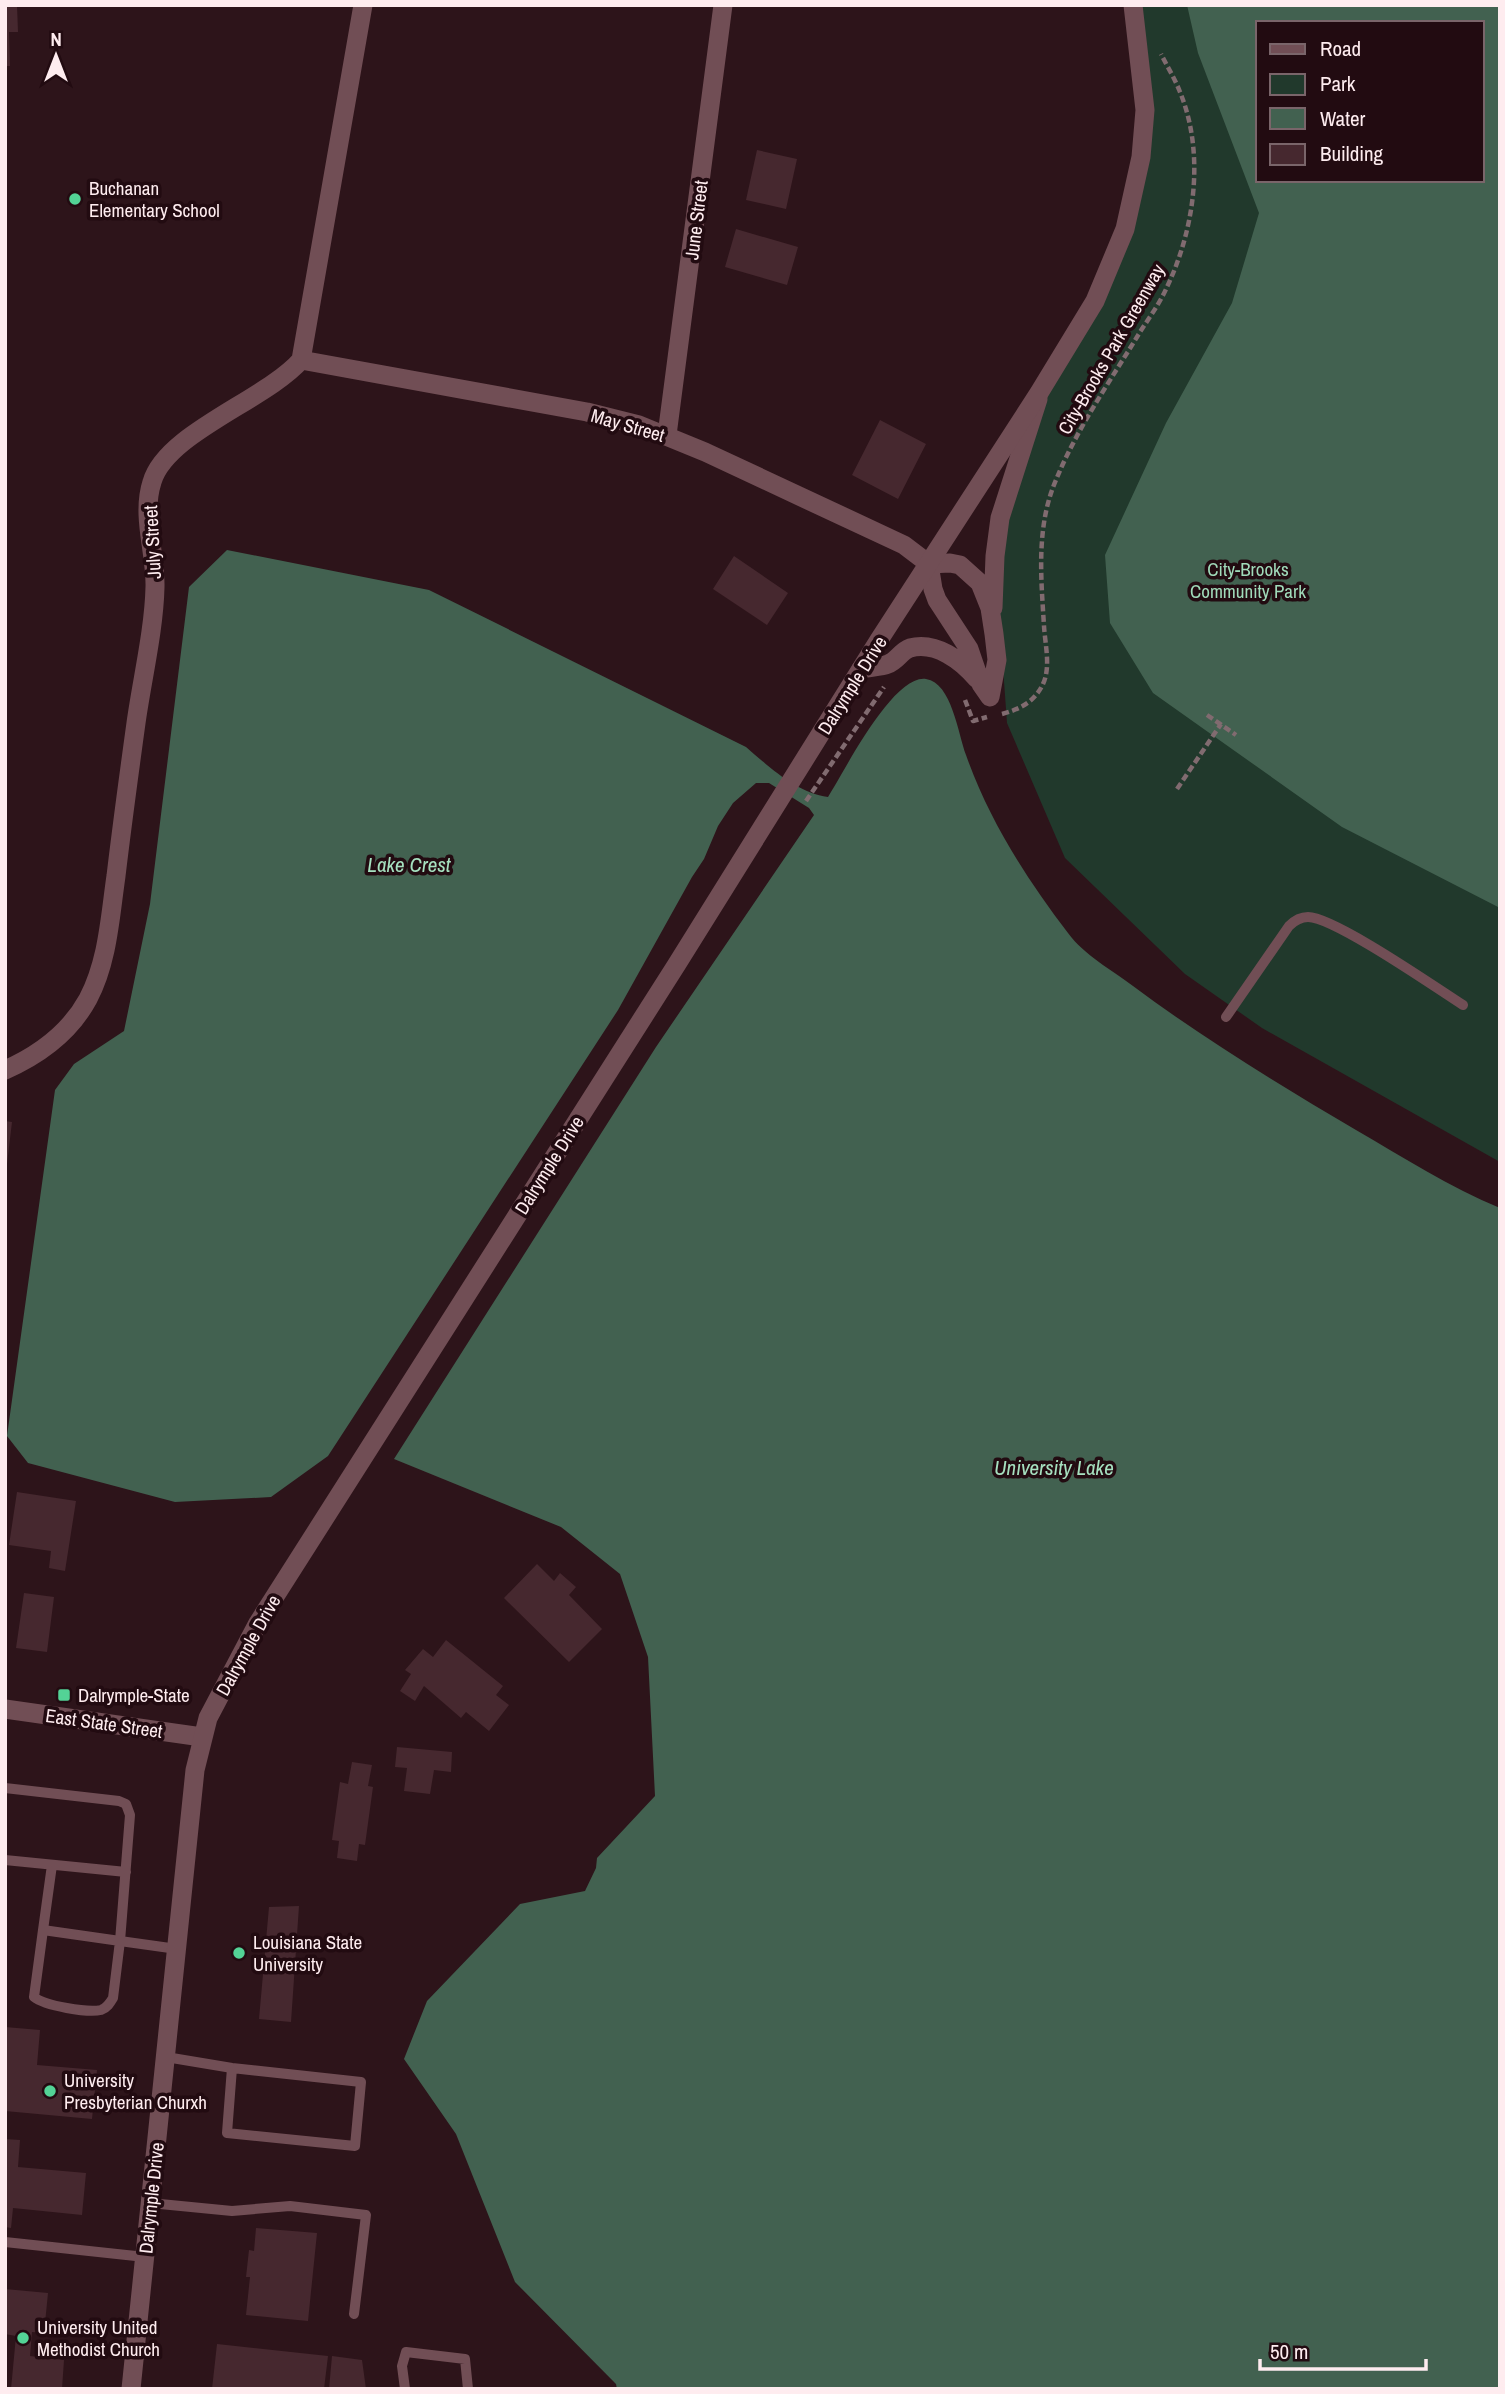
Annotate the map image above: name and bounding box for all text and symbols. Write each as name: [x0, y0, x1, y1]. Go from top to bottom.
north arrow: [21, 21, 91, 91]
legend: [1256, 21, 1484, 182]
text: N: [50, 26, 62, 52]
text: Road: [1320, 34, 1361, 63]
text: Park: [1320, 69, 1356, 98]
text: Water: [1320, 104, 1366, 133]
text: Building: [1320, 139, 1384, 168]
place label: Buchanan Elementary School: [89, 175, 220, 223]
street label: June Street: [678, 178, 714, 261]
marker: Buchanan Elementary School: [67, 191, 83, 207]
street label: City-Brooks Park Greenway: [1051, 259, 1171, 439]
street label: May Street: [588, 402, 668, 448]
street label: July Street: [137, 504, 167, 579]
park label: City-Brooks Community Park: [1190, 556, 1306, 604]
street label: Dalrymple Drive: [811, 631, 893, 739]
water label: Lake Crest: [367, 850, 452, 879]
street label: Dalrymple Drive: [508, 1111, 590, 1219]
water label: University Lake: [994, 1453, 1114, 1482]
street label: Dalrymple Drive: [210, 1590, 286, 1700]
place label: Dalrymple-State: [78, 1682, 190, 1708]
marker: Dalrymple-State: [56, 1687, 72, 1703]
street label: East State Street: [44, 1702, 165, 1744]
place label: Louisiana State University: [253, 1929, 362, 1977]
marker: Louisiana State University: [231, 1945, 247, 1961]
place label: University Presbyterian Churxh: [64, 2067, 207, 2115]
marker: University Presbyterian Churxh: [42, 2083, 58, 2099]
street label: Dalrymple Drive: [132, 2141, 170, 2255]
place label: University United Methodist Church: [37, 2314, 160, 2362]
scale bar: [1260, 2328, 1426, 2372]
marker: University United Methodist Church: [15, 2330, 31, 2346]
text: 50 m: [1270, 2337, 1308, 2366]

